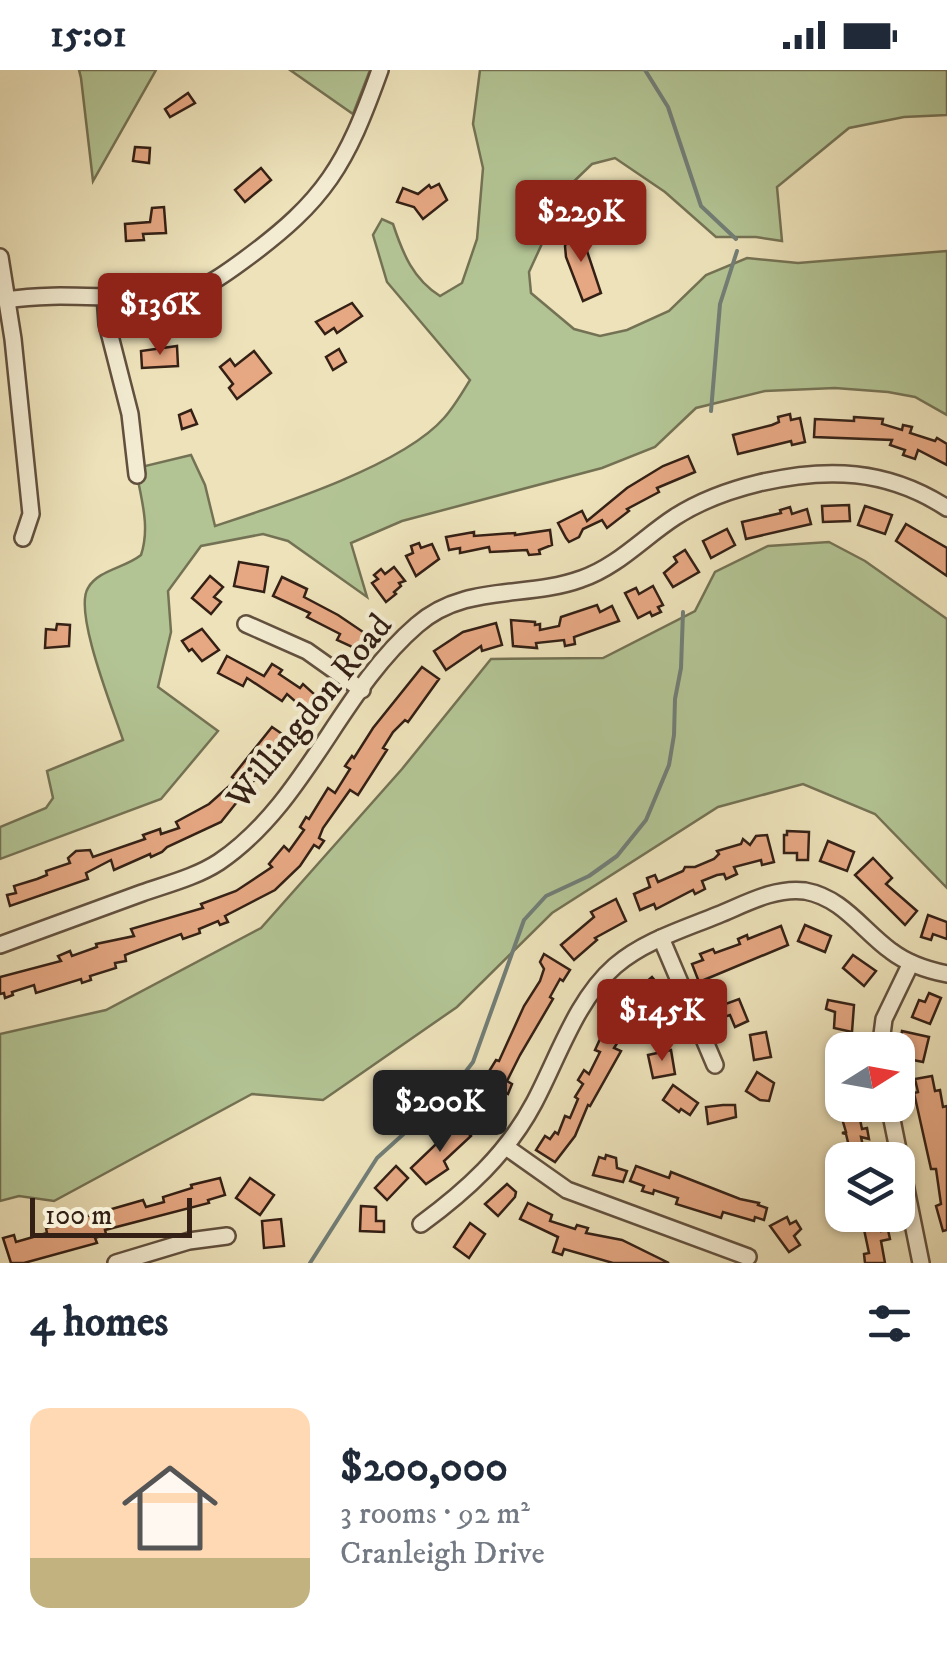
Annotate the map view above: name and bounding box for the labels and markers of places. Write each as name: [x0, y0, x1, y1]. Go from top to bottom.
pin: $229K: [511, 180, 651, 265]
pin: $136K: [90, 273, 230, 358]
pin: $145K: [592, 979, 732, 1064]
pin: $200K: [370, 1070, 510, 1155]

